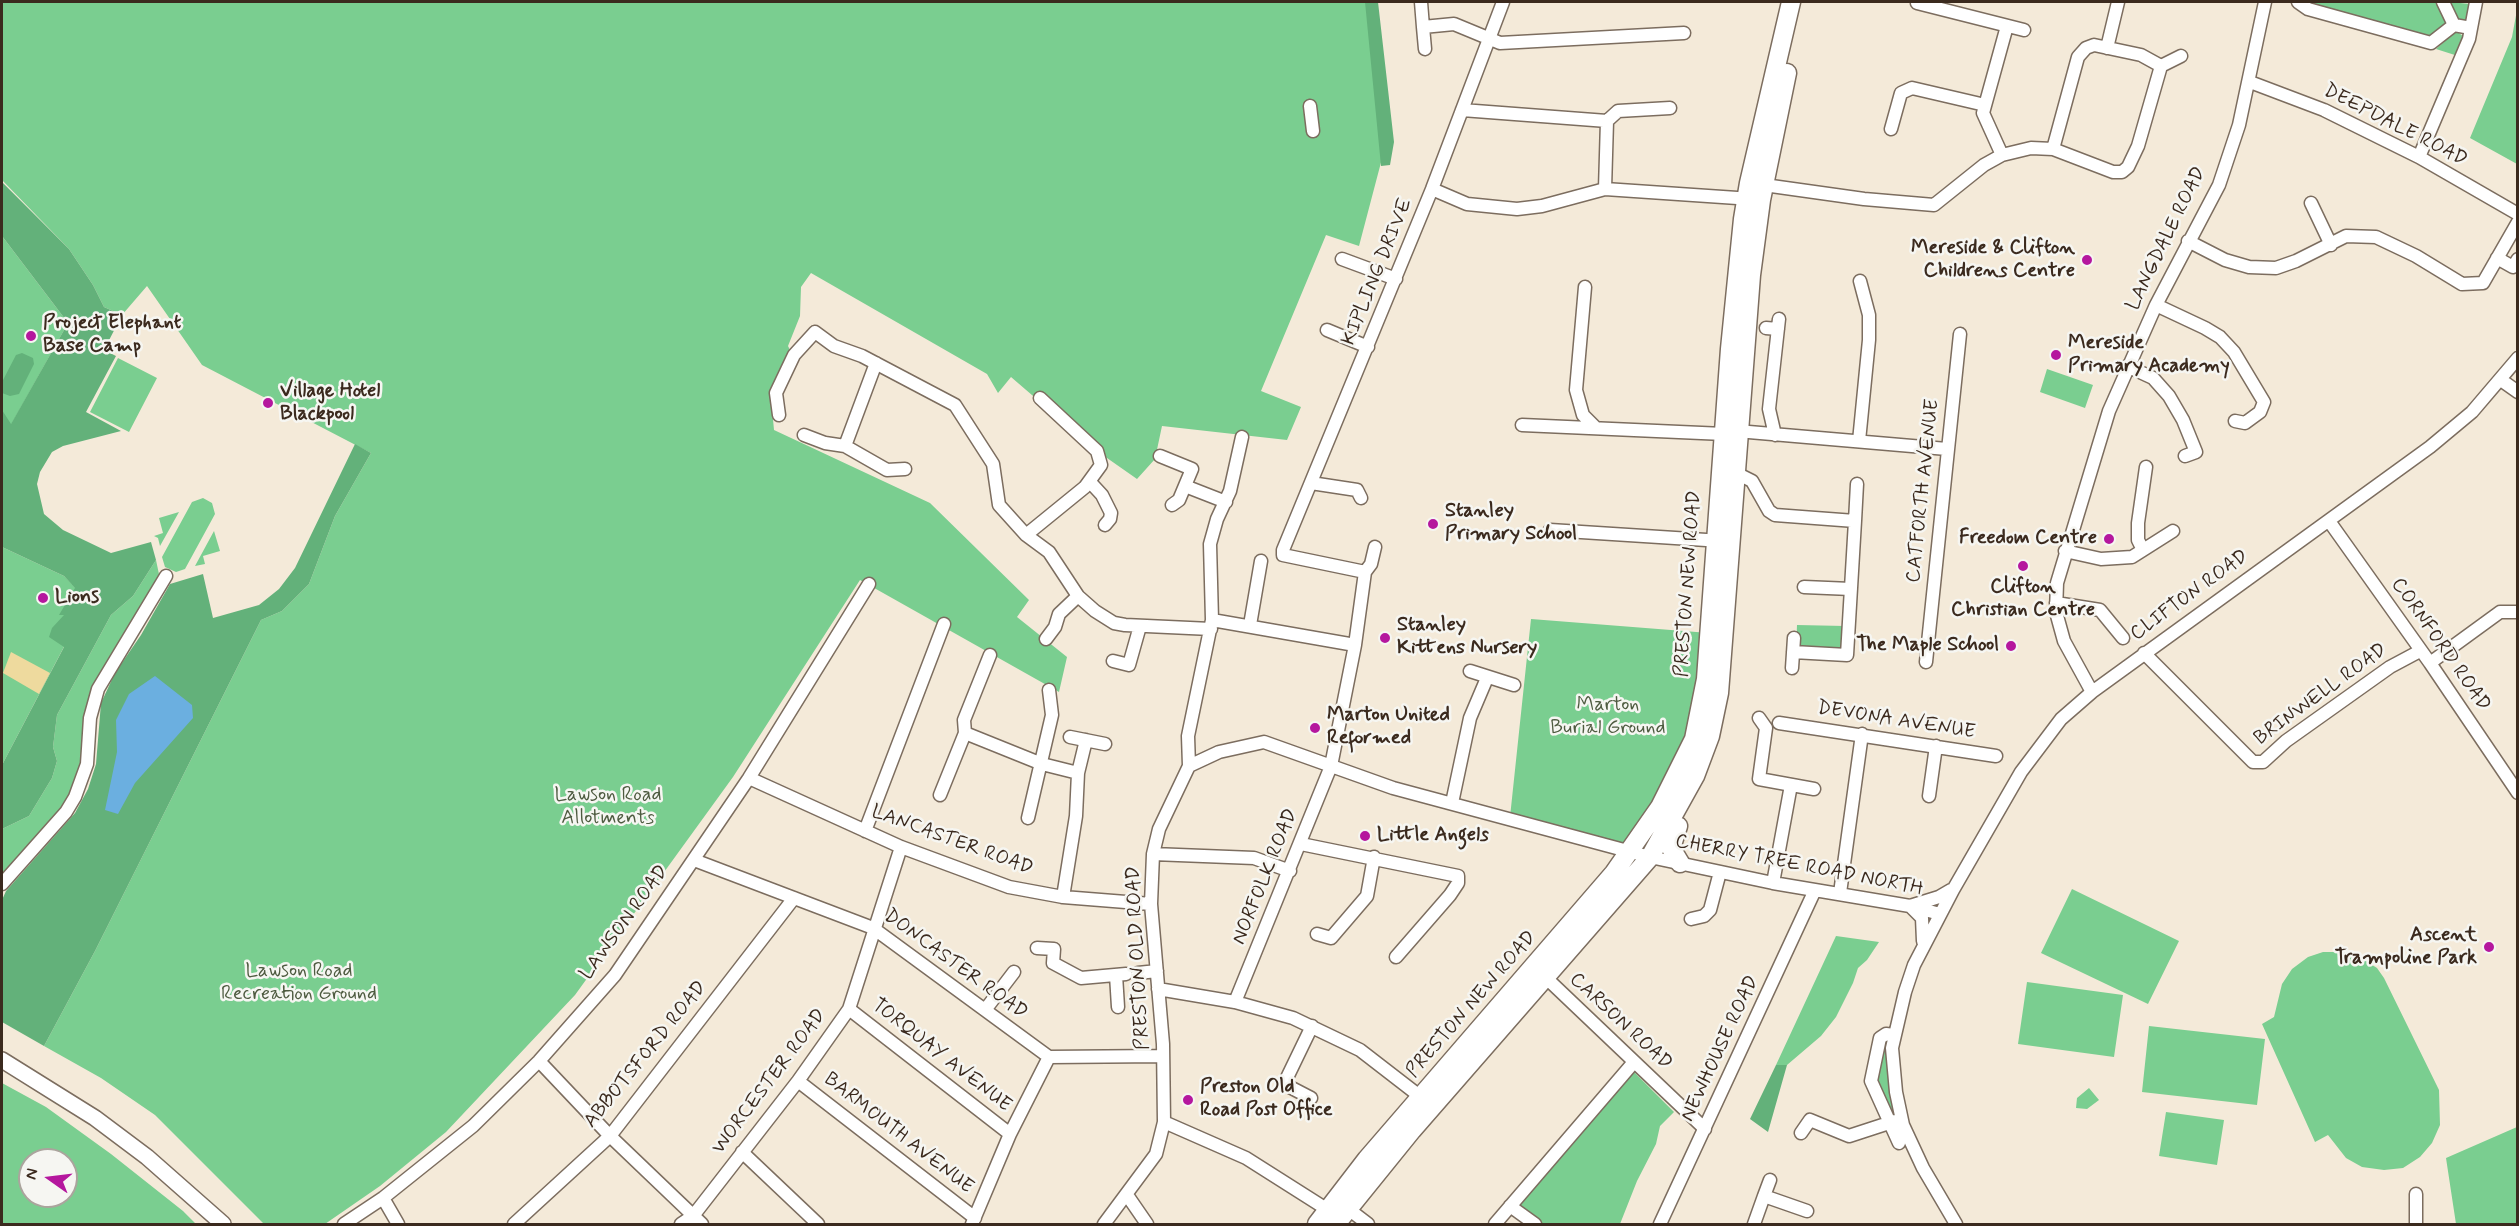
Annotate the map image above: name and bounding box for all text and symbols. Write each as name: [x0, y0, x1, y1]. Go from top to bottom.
street label: DEEPDALE ROAD: [2319, 79, 2471, 173]
street label: LANGDALE ROAD: [2122, 163, 2212, 315]
street label: KIPLING DRIVE: [1338, 195, 1418, 349]
place label: Mereside & Clifton Childrens Centre: [1911, 237, 2075, 284]
marker: Mereside & Clifton Childrens Centre: [2080, 253, 2094, 267]
place label: Project Elephant Base Camp: [43, 312, 181, 359]
marker: Project Elephant Base Camp: [24, 329, 38, 343]
place label: Mereside Primary Academy: [2068, 332, 2230, 379]
marker: Mereside Primary Academy: [2049, 348, 2063, 362]
place label: Village Hotel Blackpool: [280, 380, 380, 427]
marker: Village Hotel Blackpool: [261, 396, 275, 410]
street label: CATFORTH AVENUE: [1902, 398, 1946, 584]
street label: PRESTON NEW ROAD: [1671, 490, 1707, 678]
place label: Stanley Primary School: [1445, 500, 1577, 547]
marker: Stanley Primary School: [1426, 517, 1440, 531]
place label: Freedom Centre: [1959, 527, 2097, 551]
marker: Freedom Centre: [2102, 532, 2116, 546]
street label: CLIFTON ROAD: [2126, 545, 2254, 647]
marker: Clifton Christian Centre: [2016, 559, 2030, 573]
street label: CORNFORD ROAD: [2385, 574, 2495, 716]
place label: Clifton Christian Centre: [1951, 576, 2095, 623]
place label: Lions: [55, 586, 99, 610]
marker: Lions: [36, 591, 50, 605]
place label: Stanley Kittens Nursery: [1397, 614, 1537, 661]
marker: Stanley Kittens Nursery: [1378, 631, 1392, 645]
place label: The Maple School: [1856, 634, 1999, 658]
marker: The Maple School: [2004, 639, 2018, 653]
street label: BRINWELL ROAD: [2250, 639, 2392, 751]
park label: Marton Burial Ground: [1550, 694, 1666, 741]
street label: DEVONA AVENUE: [1815, 697, 1977, 745]
place label: Marton United Reformed: [1327, 704, 1450, 751]
marker: Marton United Reformed: [1308, 721, 1322, 735]
park label: Lawson Road Allotments: [554, 784, 662, 831]
street label: LANCASTER ROAD: [868, 801, 1036, 881]
street label: NORFOLK ROAD: [1228, 806, 1304, 948]
place label: Little Angels: [1377, 824, 1489, 848]
marker: Little Angels: [1358, 829, 1372, 843]
street label: CHERRY TREE ROAD NORTH: [1673, 830, 1925, 902]
street label: LAWSON ROAD: [575, 861, 675, 985]
street label: PRESTON OLD ROAD: [1122, 865, 1156, 1051]
street label: DONCASTER ROAD: [878, 905, 1032, 1025]
place label: Ascent Trampoline Park: [2335, 924, 2477, 971]
street label: PRESTON NEW ROAD: [1402, 927, 1542, 1083]
marker: Ascent Trampoline Park: [2482, 940, 2496, 954]
park label: Lawson Road Recreation Ground: [221, 960, 377, 1007]
street label: CARSON ROAD: [1564, 968, 1676, 1076]
street label: NEWHOUSE ROAD: [1677, 972, 1765, 1126]
street label: ABBOTSFORD ROAD: [579, 977, 713, 1133]
street label: TORQUAY AVENUE: [866, 994, 1016, 1118]
street label: WORCESTER ROAD: [708, 1005, 832, 1159]
street label: BARMOUTH AVENUE: [818, 1068, 978, 1200]
place label: Preston Old Road Post Office: [1200, 1076, 1333, 1123]
marker: Preston Old Road Post Office: [1181, 1093, 1195, 1107]
north arrow: [18, 1148, 78, 1208]
text: N: [21, 1166, 43, 1182]

